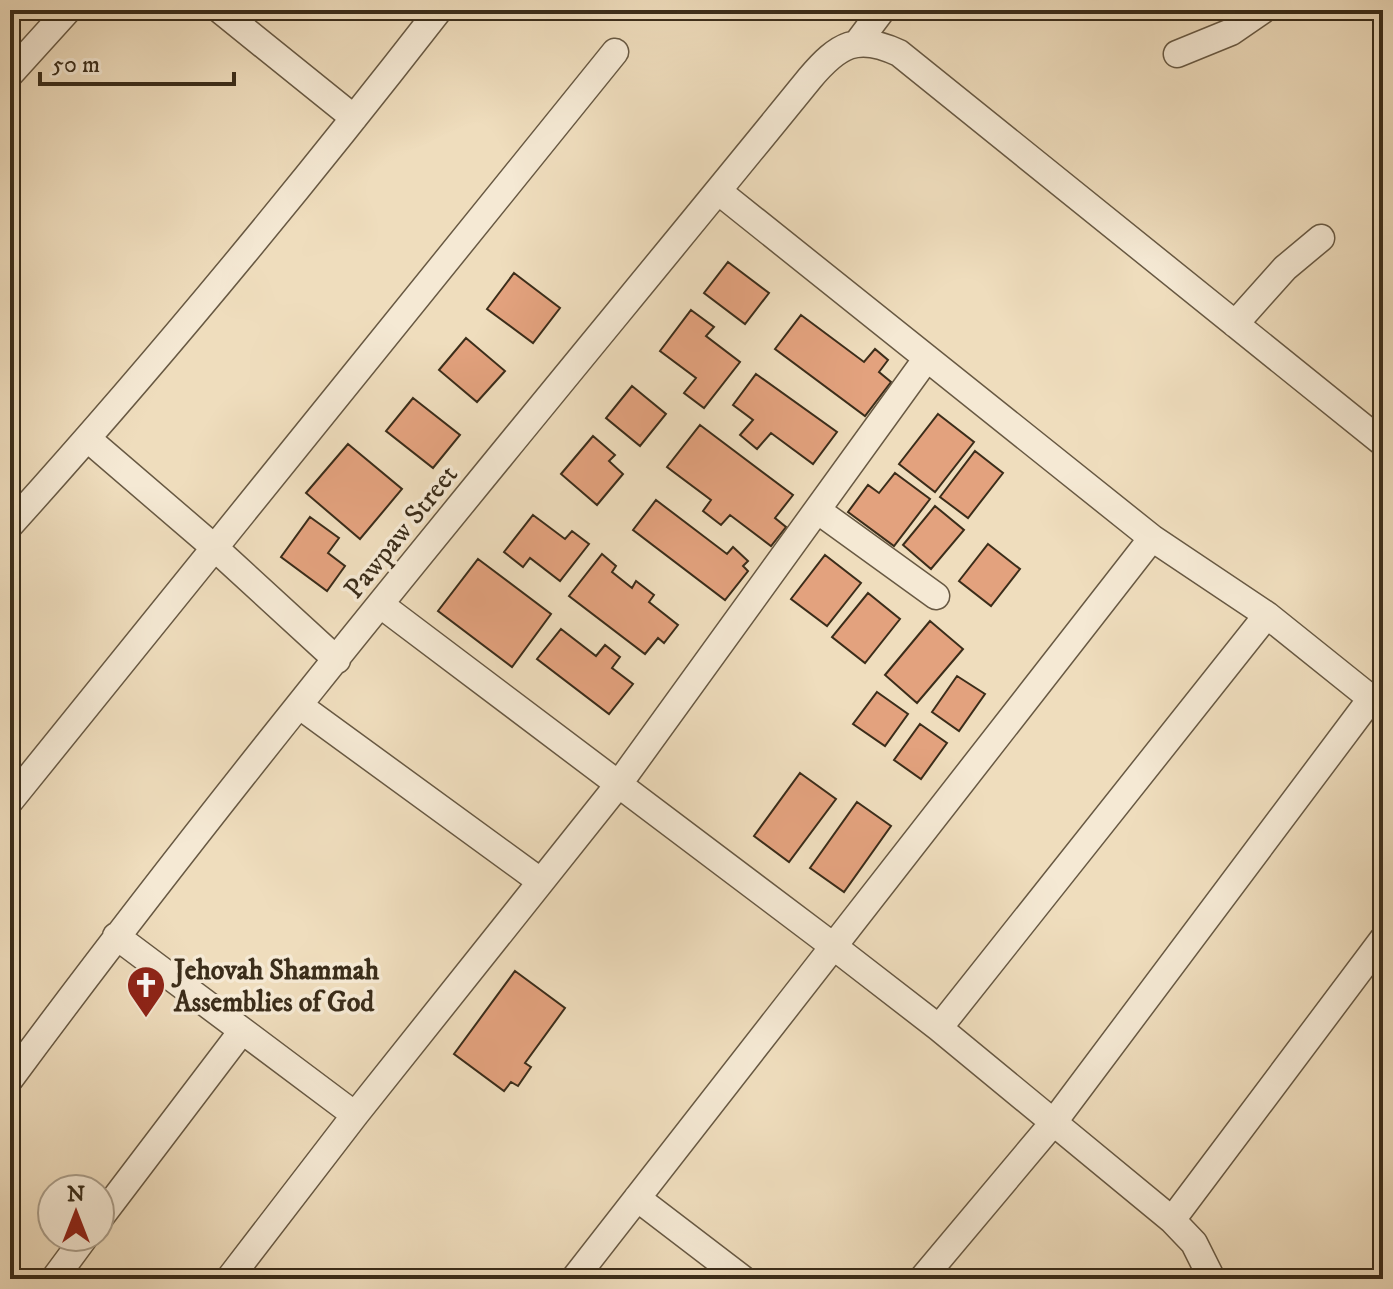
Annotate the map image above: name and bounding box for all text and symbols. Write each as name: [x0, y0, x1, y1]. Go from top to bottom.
scale bar: [40, 36, 234, 86]
text: 50 m: [52, 50, 100, 80]
street label: Pawpaw Street: [337, 458, 466, 606]
place label: Jehovah Shammah Assemblies of God: [171, 953, 380, 1020]
church icon: Jehovah Shammah Assemblies of God: [125, 964, 167, 1019]
north arrow: [36, 1173, 116, 1253]
text: N: [67, 1181, 85, 1208]

